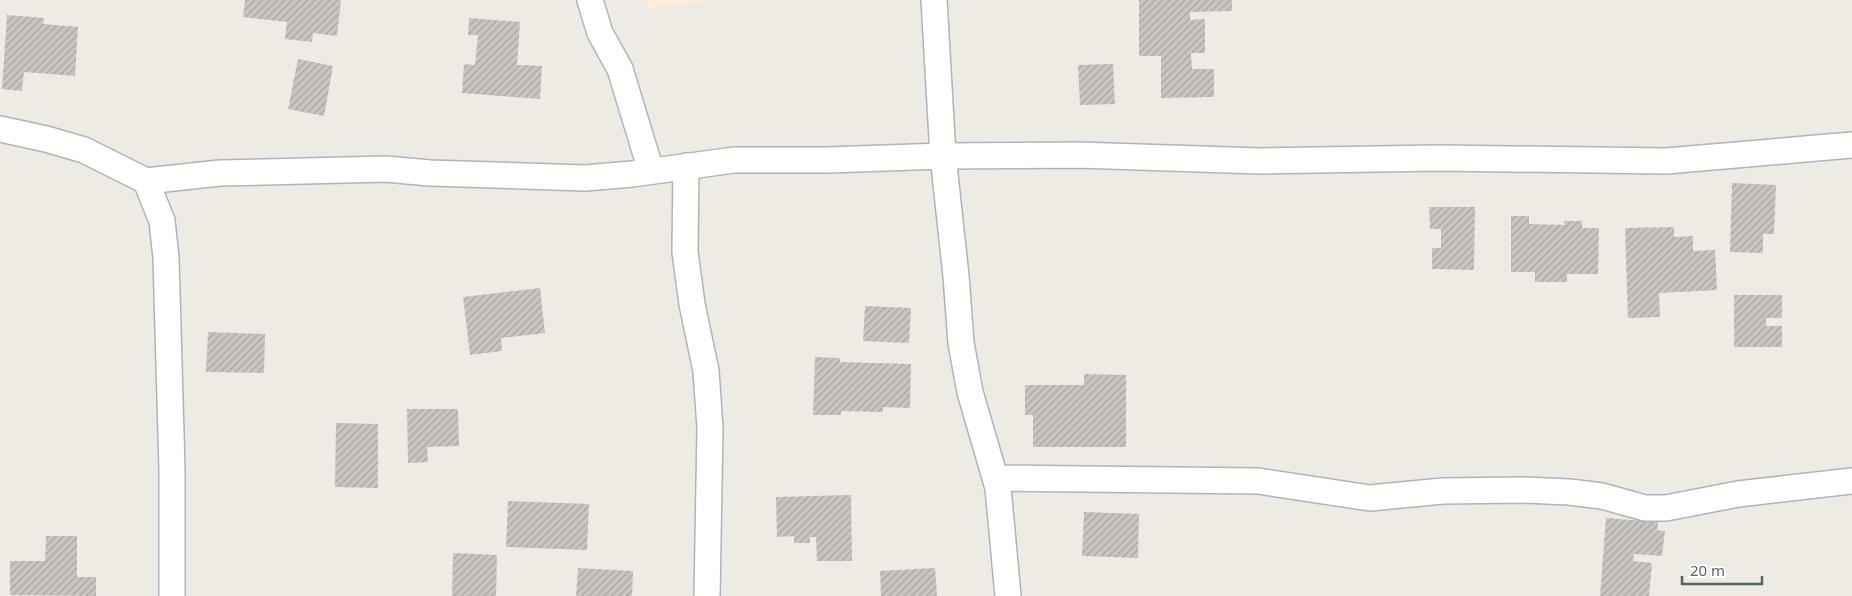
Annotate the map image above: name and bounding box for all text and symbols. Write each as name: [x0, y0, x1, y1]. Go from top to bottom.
scale bar: [1682, 554, 1762, 586]
text: 20 m: [1690, 560, 1725, 580]

